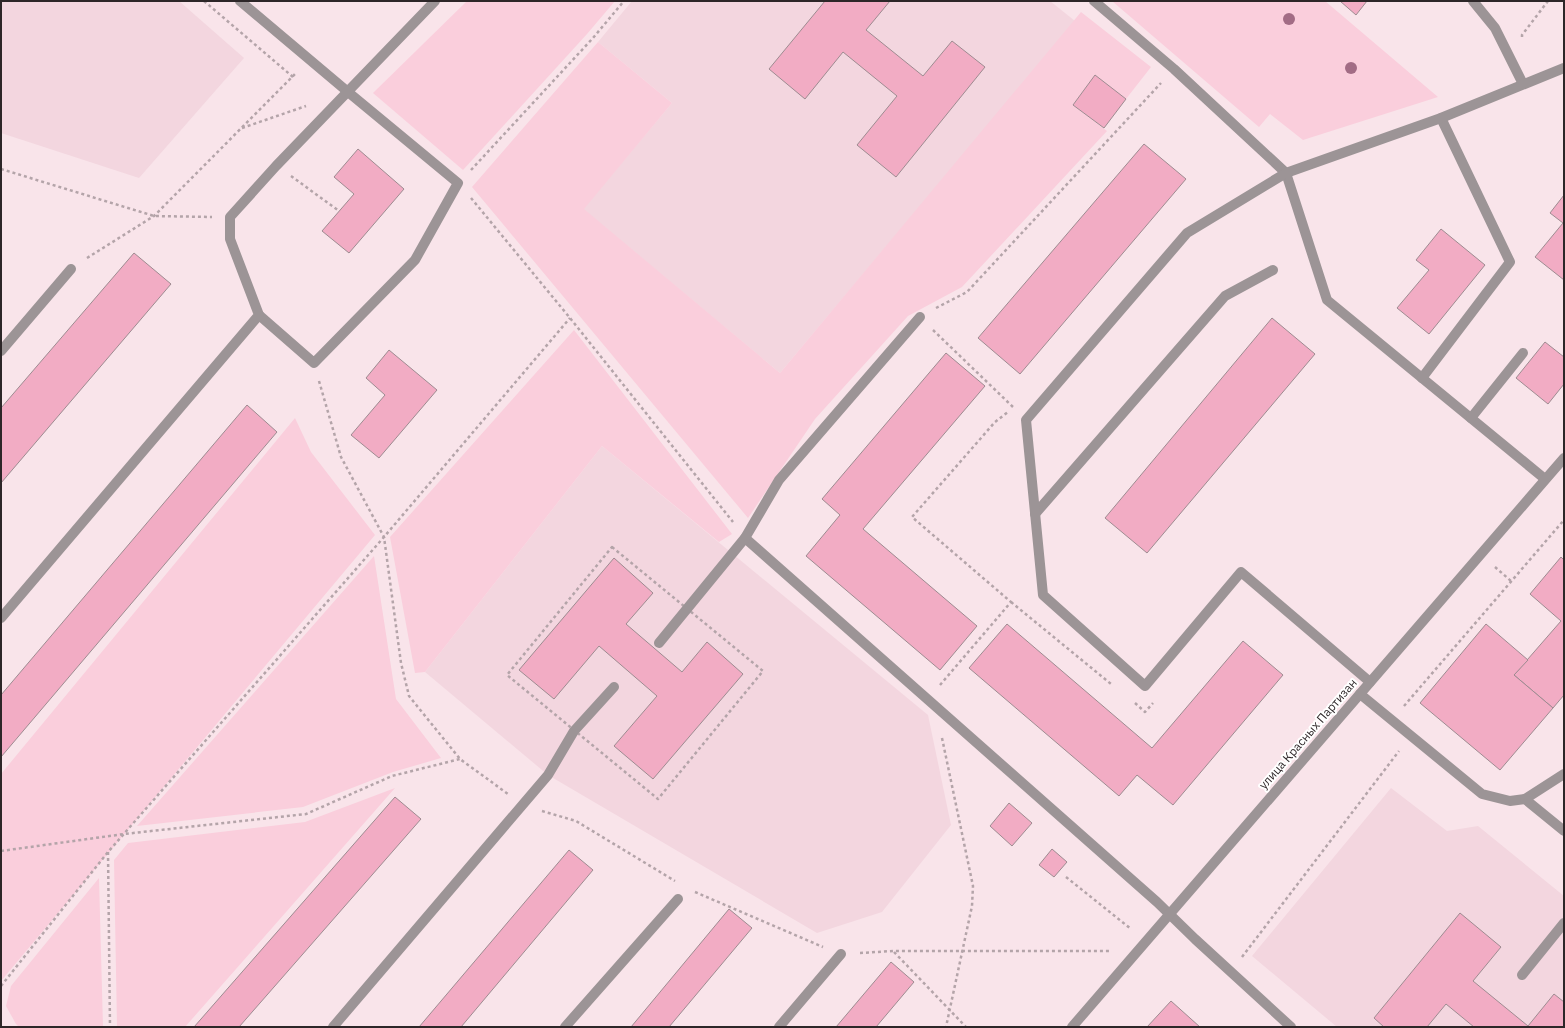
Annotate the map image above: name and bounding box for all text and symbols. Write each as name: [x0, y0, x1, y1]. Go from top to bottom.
street label: улица Красных Партизан: [1255, 675, 1360, 792]

